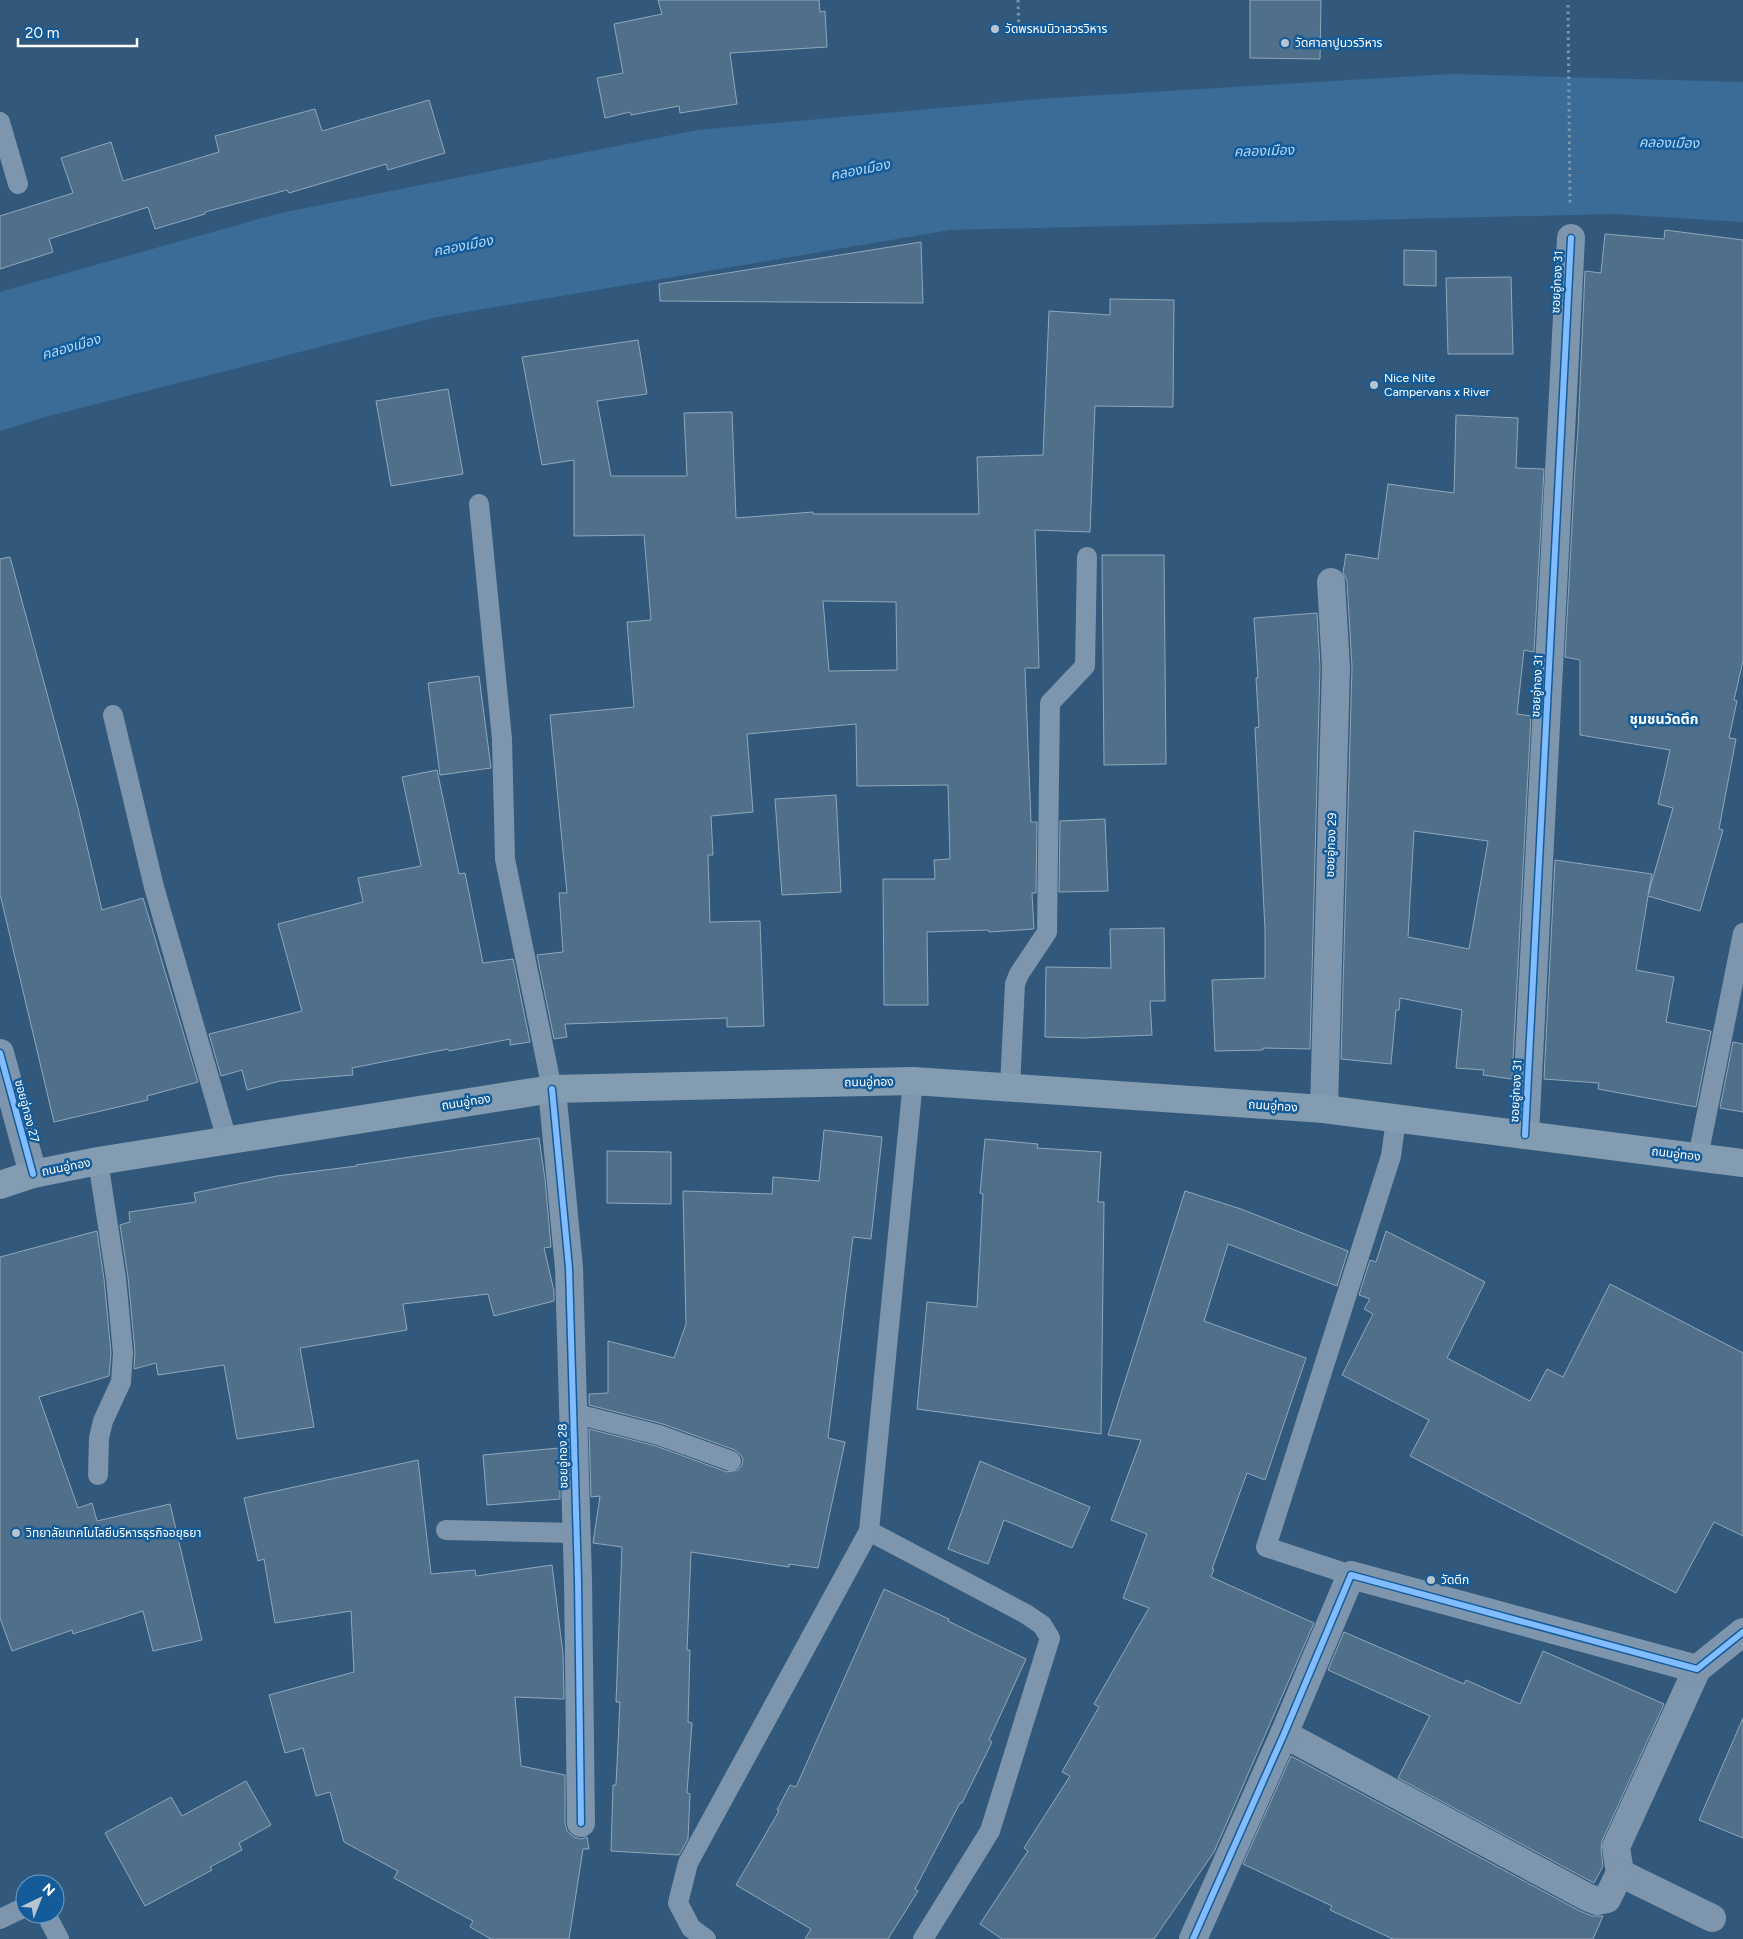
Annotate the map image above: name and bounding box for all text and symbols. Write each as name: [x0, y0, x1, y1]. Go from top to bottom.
scale bar: [18, 15, 136, 47]
place label: วัดพรหมนิวาสวรวิหาร: [1005, 22, 1107, 36]
marker: วัดพรหมนิวาสวรวิหาร: [989, 23, 1001, 35]
text: 20 m: [25, 24, 59, 42]
place label: วัดศาลาปูนวรวิหาร: [1295, 36, 1383, 50]
marker: วัดศาลาปูนวรวิหาร: [1279, 37, 1291, 49]
water label: คลองเมือง: [1639, 134, 1701, 152]
water label: คลองเมือง: [1234, 141, 1296, 161]
water label: คลองเมือง: [829, 156, 893, 184]
water label: คลองเมือง: [432, 232, 496, 260]
street label: ซอยอู่ทอง 31: [1548, 250, 1566, 314]
water label: คลองเมือง: [40, 330, 104, 364]
place label: Nice Nite Campervans x River: [1384, 371, 1490, 399]
marker: Nice Nite Campervans x River: [1368, 379, 1380, 391]
street label: ซอยอู่ทอง 31: [1528, 654, 1546, 718]
district label: ชุมชนวัดตึก: [1630, 711, 1698, 728]
street label: ซอยอู่ทอง 29: [1323, 812, 1339, 878]
street label: ซอยอู่ทอง 31: [1507, 1059, 1525, 1123]
street label: ถนนอู่ทอง: [844, 1075, 894, 1089]
street label: ซอยอู่ทอง 27: [12, 1078, 42, 1144]
street label: ถนนอู่ทอง: [440, 1091, 492, 1113]
street label: ถนนอู่ทอง: [1248, 1097, 1298, 1115]
street label: ถนนอู่ทอง: [1651, 1144, 1701, 1164]
street label: ถนนอู่ทอง: [40, 1155, 92, 1179]
street label: ซอยอู่ทอง 28: [555, 1423, 571, 1489]
place label: วิทยาลัยเทคโนโลยีบริหารธุรกิจอยุธยา: [25, 1526, 201, 1540]
marker: วิทยาลัยเทคโนโลยีบริหารธุรกิจอยุธยา: [10, 1527, 22, 1539]
place label: วัดตึก: [1441, 1573, 1469, 1587]
marker: วัดตึก: [1425, 1574, 1437, 1586]
north arrow: [15, 1874, 65, 1924]
text: N: [39, 1880, 58, 1900]

